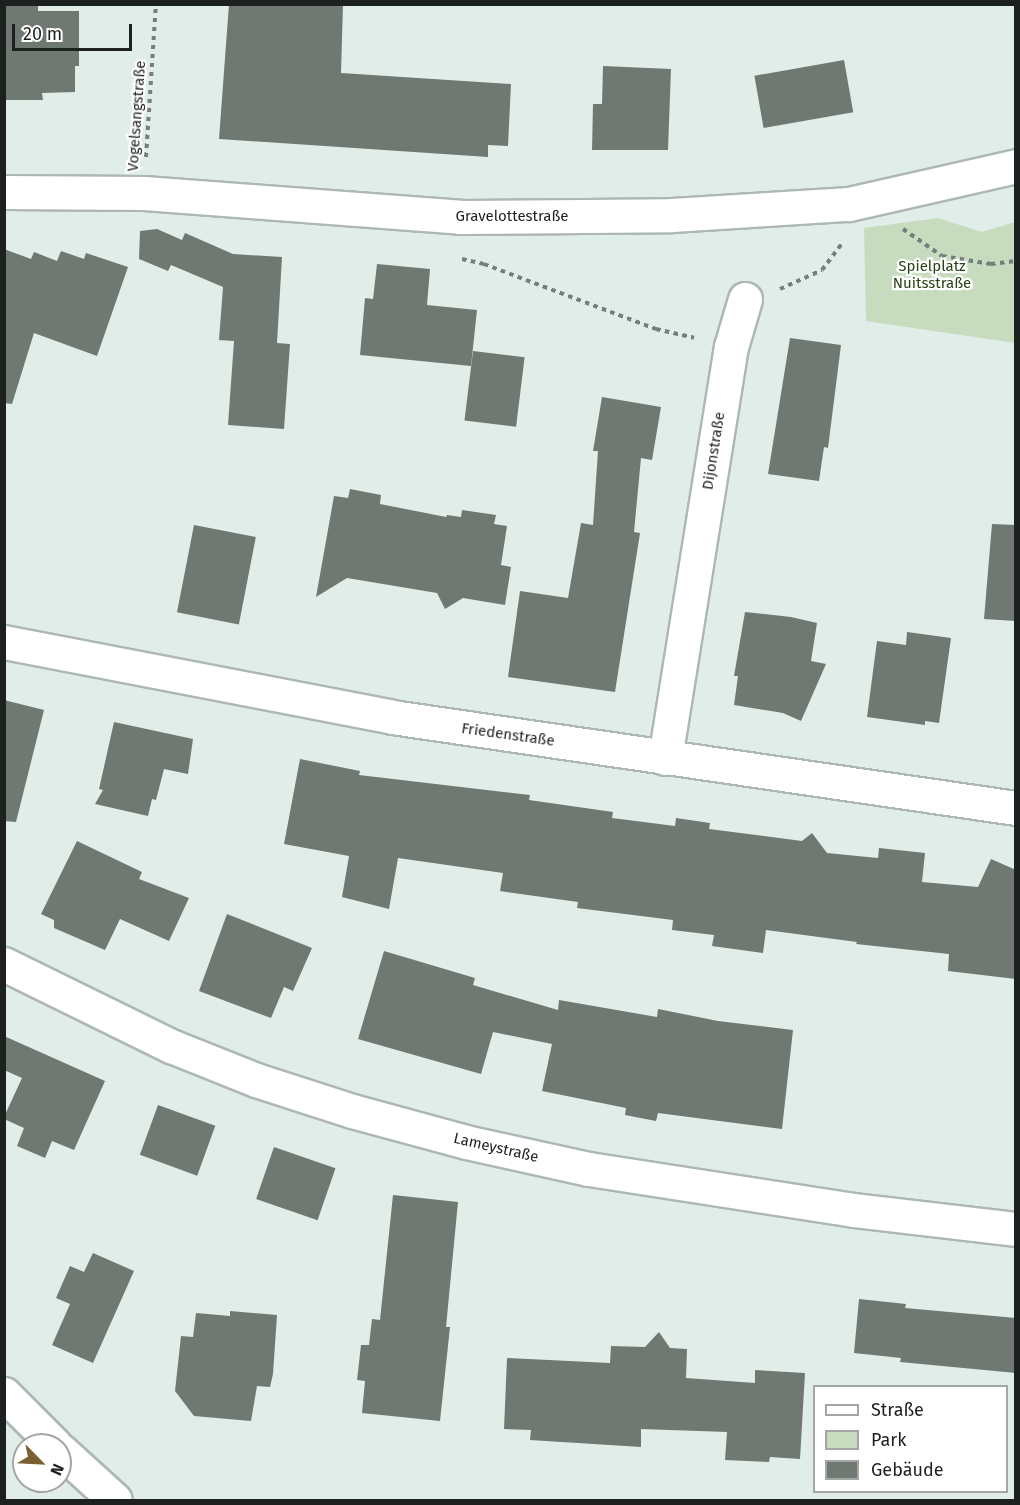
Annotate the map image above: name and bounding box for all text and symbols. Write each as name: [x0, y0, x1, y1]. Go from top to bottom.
scale bar: [15, 12, 135, 50]
text: 20 m: [23, 23, 62, 45]
street label: Vogelsangstraße: [124, 60, 150, 172]
street label: Gravelottestraße: [456, 208, 568, 226]
park label: Spielplatz Nuitsstraße: [893, 257, 971, 292]
street label: Dijonstraße: [699, 411, 729, 491]
street label: Friedenstraße: [460, 720, 556, 750]
street label: Lameystraße: [452, 1129, 540, 1167]
legend: [813, 1385, 1008, 1493]
text: Straße: [871, 1399, 924, 1421]
text: Park: [871, 1429, 906, 1451]
north arrow: [12, 1433, 72, 1493]
text: Gebäude: [871, 1459, 944, 1481]
text: N: [46, 1461, 68, 1478]

